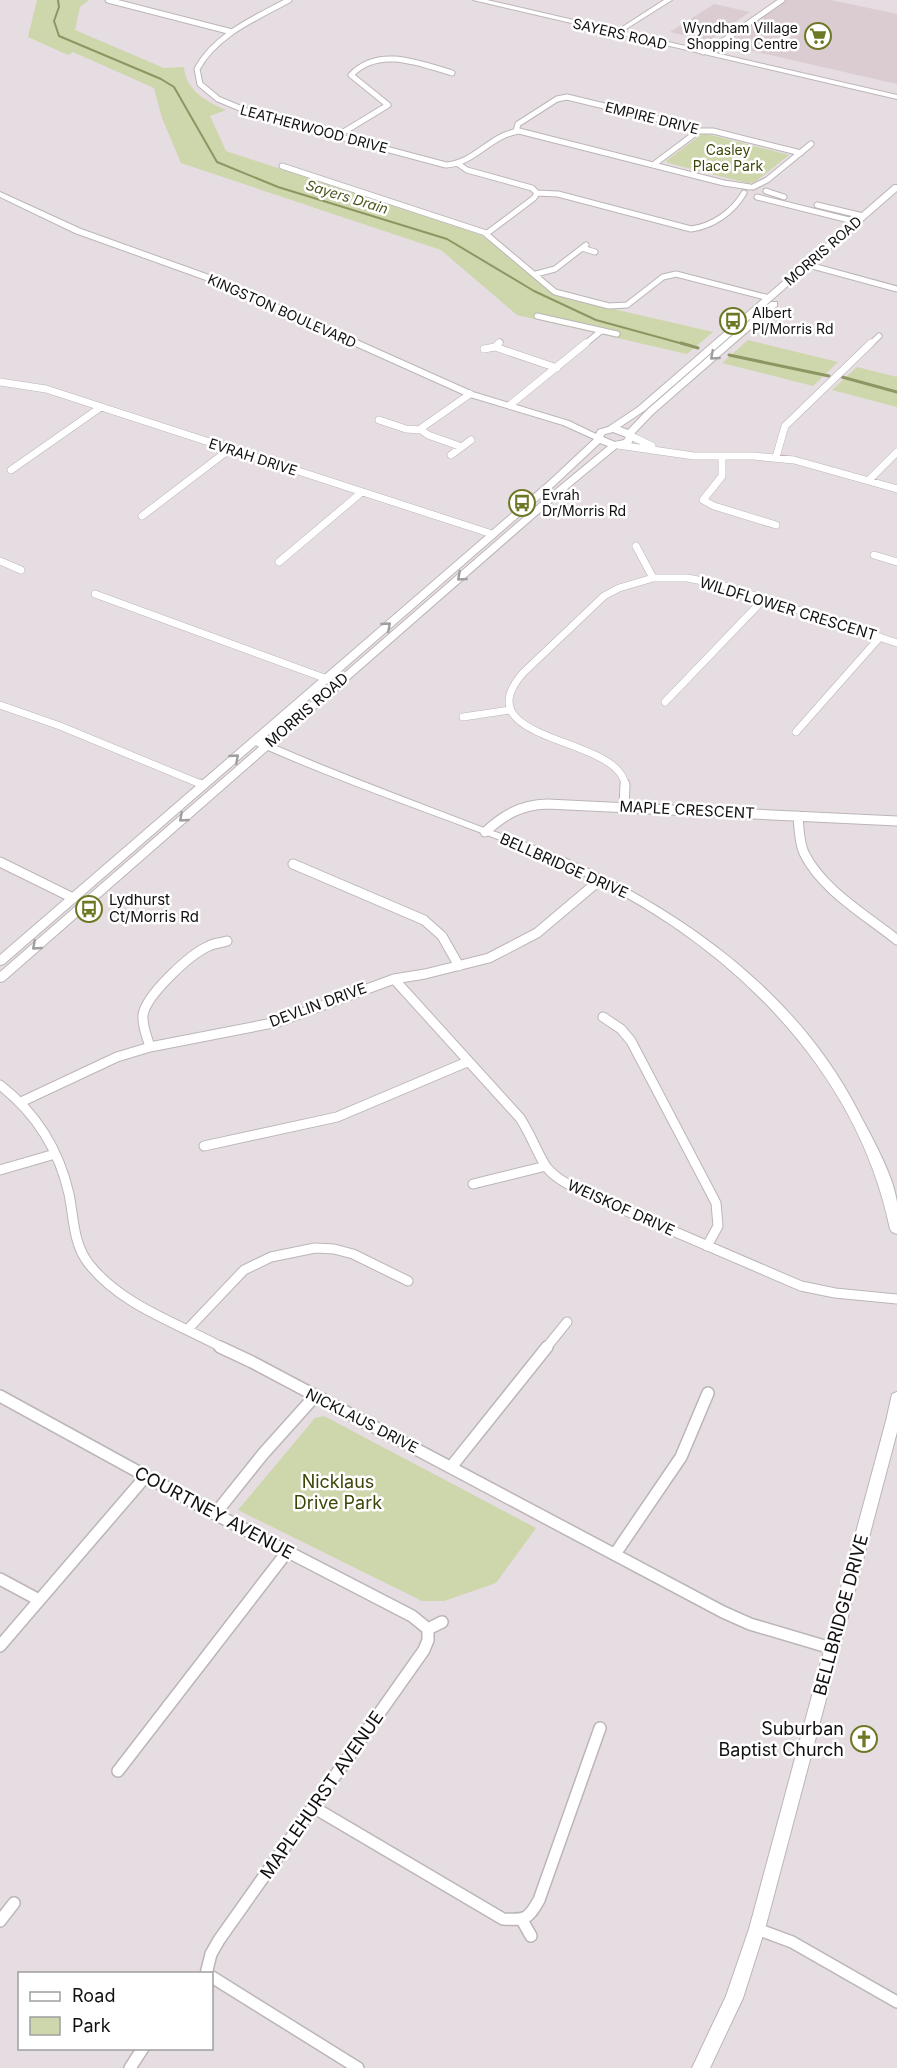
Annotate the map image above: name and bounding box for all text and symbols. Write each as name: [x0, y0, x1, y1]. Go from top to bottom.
street label: SAYERS ROAD: [571, 14, 669, 53]
place label: Wyndham Village Shopping Centre: [683, 19, 798, 52]
supermarket icon: Wyndham Village Shopping Centre: [803, 21, 833, 51]
street label: EMPIRE DRIVE: [603, 98, 701, 137]
street label: LEATHERWOOD DRIVE: [239, 101, 390, 156]
park label: Casley Place Park: [693, 141, 763, 174]
water label: Sayers Drain: [304, 176, 390, 217]
street label: MORRIS ROAD: [780, 212, 865, 289]
street label: KINGSTON BOULEVARD: [205, 270, 359, 351]
place label: Albert Pl/Morris Rd: [752, 304, 834, 337]
bus stop icon: Albert Pl/Morris Rd: [718, 306, 748, 336]
one-way arrow: [710, 349, 721, 360]
street label: EVRAH DRIVE: [207, 434, 300, 479]
place label: Evrah Dr/Morris Rd: [542, 486, 626, 519]
bus stop icon: Evrah Dr/Morris Rd: [507, 488, 537, 518]
one-way arrow: [457, 570, 468, 581]
street label: WILDFLOWER CRESCENT: [697, 572, 879, 645]
one-way arrow: [380, 622, 391, 633]
street label: MORRIS ROAD: [261, 668, 352, 751]
one-way arrow: [228, 754, 239, 765]
street label: MAPLE CRESCENT: [619, 796, 755, 823]
one-way arrow: [179, 811, 190, 822]
street label: BELLBRIDGE DRIVE: [497, 829, 631, 902]
place label: Lydhurst Ct/Morris Rd: [109, 890, 199, 926]
bus stop icon: Lydhurst Ct/Morris Rd: [74, 894, 104, 924]
one-way arrow: [32, 939, 43, 950]
street label: DEVLIN DRIVE: [267, 978, 369, 1031]
street label: WEISKOF DRIVE: [565, 1175, 678, 1240]
street label: NICKLAUS DRIVE: [303, 1384, 422, 1457]
street label: COURTNEY AVENUE: [131, 1462, 297, 1563]
park label: Nicklaus Drive Park: [294, 1471, 382, 1513]
street label: BELLBRIDGE DRIVE: [809, 1532, 872, 1698]
street label: MAPLEHURST AVENUE: [256, 1707, 388, 1883]
place label: Suburban Baptist Church: [719, 1718, 844, 1760]
church icon: Suburban Baptist Church: [849, 1724, 879, 1754]
legend: [18, 1972, 213, 2050]
text: Road: [72, 1985, 115, 2006]
text: Park: [72, 2015, 111, 2036]

